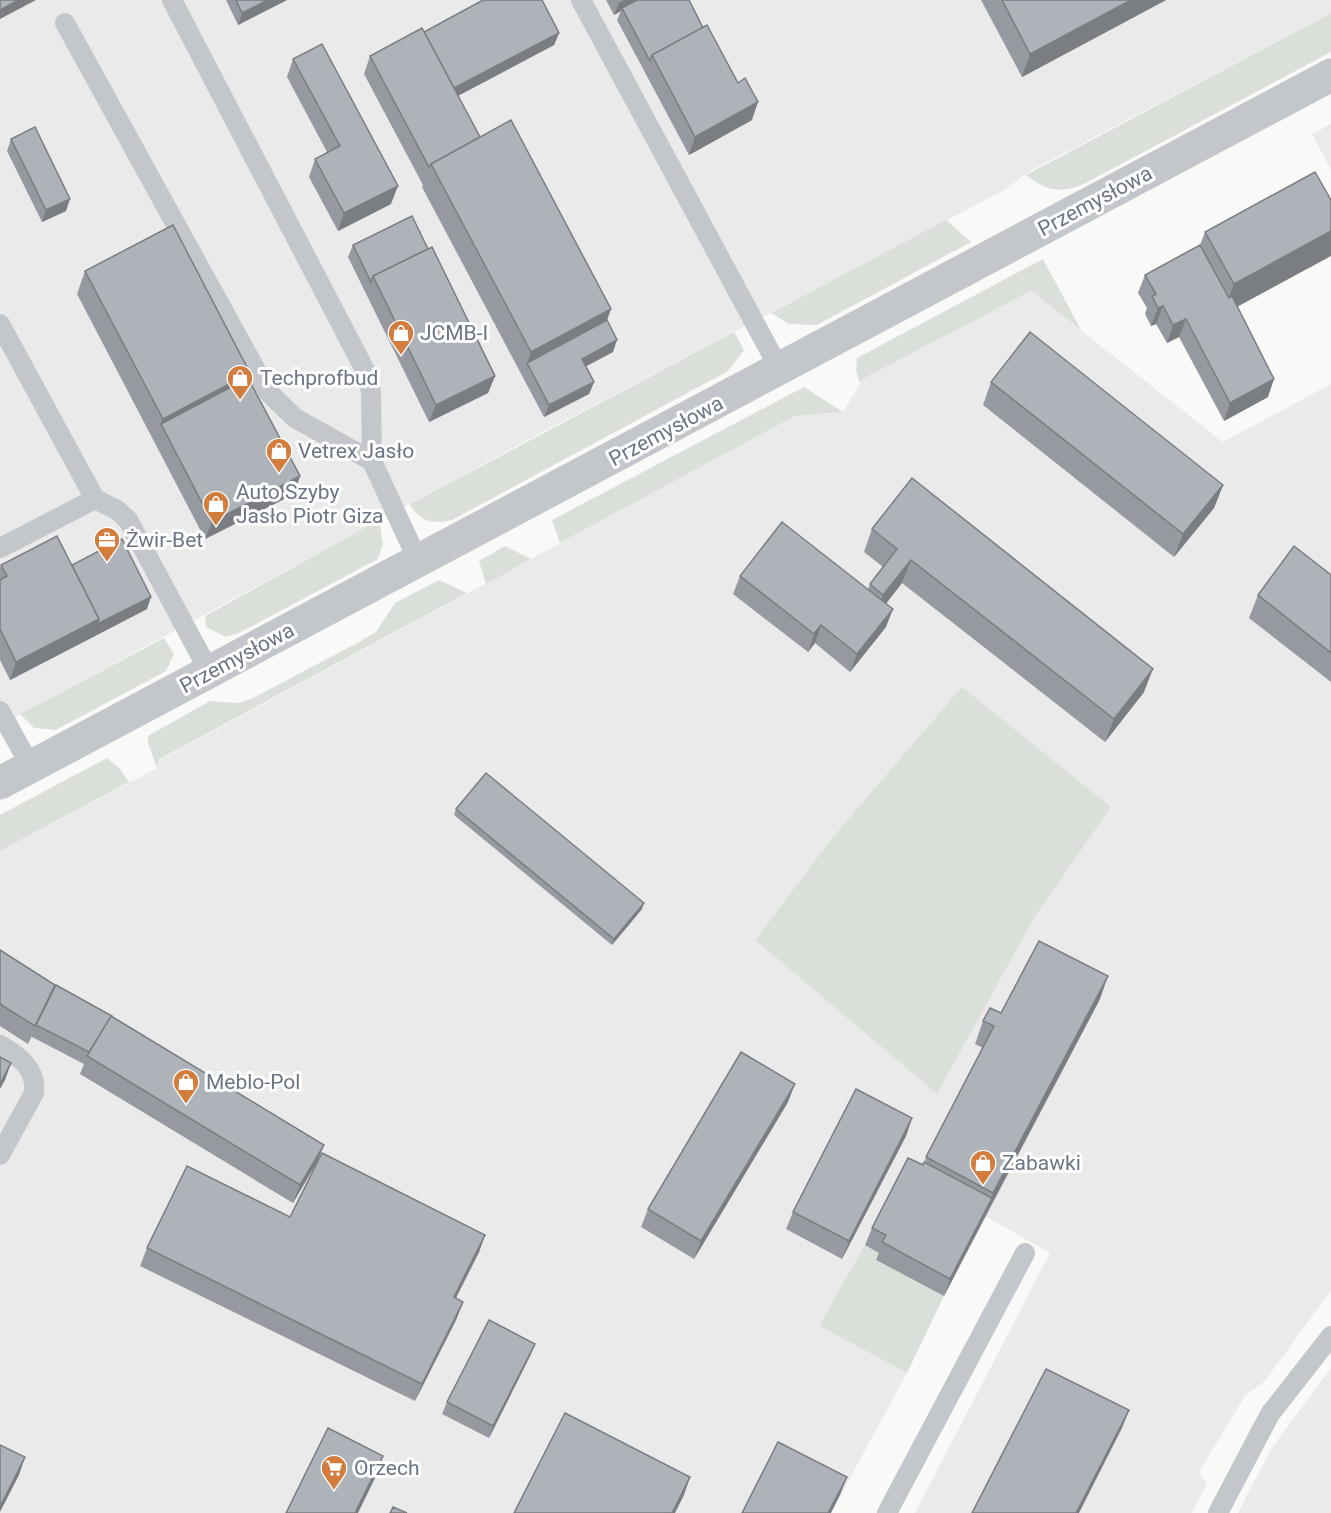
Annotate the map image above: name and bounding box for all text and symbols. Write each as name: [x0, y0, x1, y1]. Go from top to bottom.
street label: Przemysłowa: [1034, 161, 1156, 241]
shop icon: JCMB-I: [386, 318, 416, 356]
place label: JCMB-I: [420, 321, 488, 345]
shop icon: Techprofbud: [225, 363, 255, 401]
place label: Techprofbud: [260, 366, 378, 390]
street label: Przemysłowa: [605, 391, 727, 471]
shop icon: Vetrex Jasło: [264, 436, 294, 474]
place label: Vetrex Jasło: [298, 439, 414, 463]
place label: Auto Szyby Jasło Piotr Giza: [236, 480, 384, 528]
shop icon: Auto Szyby Jasło Piotr Giza: [201, 489, 231, 527]
office icon: Żwir-Bet: [92, 525, 122, 563]
place label: Żwir-Bet: [126, 528, 203, 552]
street label: Przemysłowa: [176, 618, 298, 698]
shop icon: Meblo-Pol: [171, 1067, 201, 1105]
place label: Meblo-Pol: [206, 1070, 300, 1094]
shop icon: Zabawki: [968, 1148, 998, 1186]
place label: Zabawki: [1002, 1151, 1081, 1175]
supermarket icon: Orzech: [319, 1453, 349, 1491]
place label: Orzech: [354, 1456, 420, 1480]

